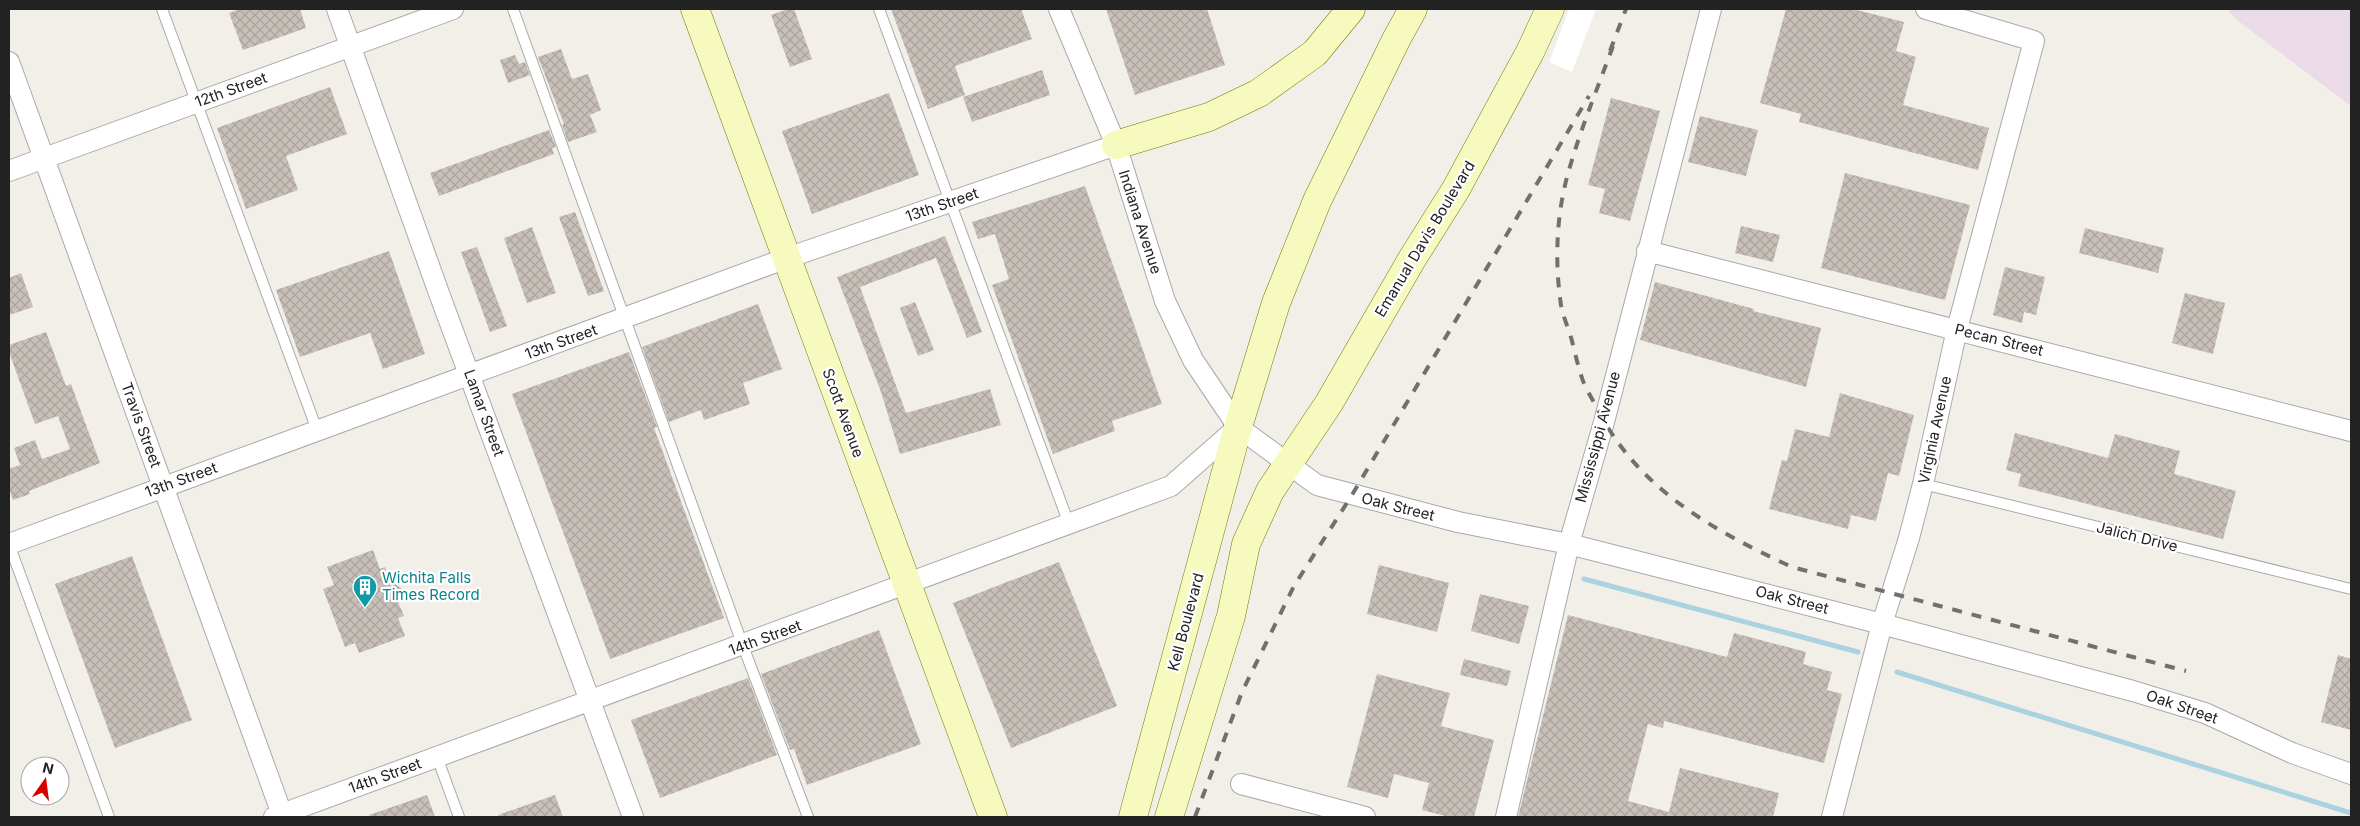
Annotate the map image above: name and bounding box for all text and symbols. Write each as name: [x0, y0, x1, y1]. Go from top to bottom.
street label: 12th Street: [192, 68, 270, 111]
street label: Emanual Davis Boulevard: [1370, 157, 1479, 320]
street label: Indiana Avenue: [1115, 167, 1166, 276]
street label: 13th Street: [903, 183, 981, 226]
street label: Pecan Street: [1953, 319, 2046, 360]
street label: 13th Street: [522, 320, 600, 363]
street label: Scott Avenue: [819, 366, 868, 460]
street label: Lamar Street: [460, 367, 509, 459]
street label: Mississippi Avenue: [1571, 369, 1624, 505]
street label: Virginia Avenue: [1914, 374, 1955, 486]
street label: Travis Street: [117, 380, 166, 470]
street label: 13th Street: [142, 458, 220, 501]
street label: Oak Street: [1360, 488, 1437, 525]
street label: Jalich Drive: [2094, 517, 2180, 556]
place label: Wichita Falls Times Record: [382, 568, 480, 604]
street label: Kell Boulevard: [1163, 571, 1208, 673]
building icon: Wichita Falls Times Record: [352, 574, 378, 608]
street label: Oak Street: [1754, 581, 1831, 618]
street label: 14th Street: [726, 616, 804, 659]
street label: Oak Street: [2144, 685, 2221, 728]
street label: 14th Street: [346, 754, 424, 797]
north arrow: [20, 756, 70, 806]
text: N: [41, 758, 55, 777]

